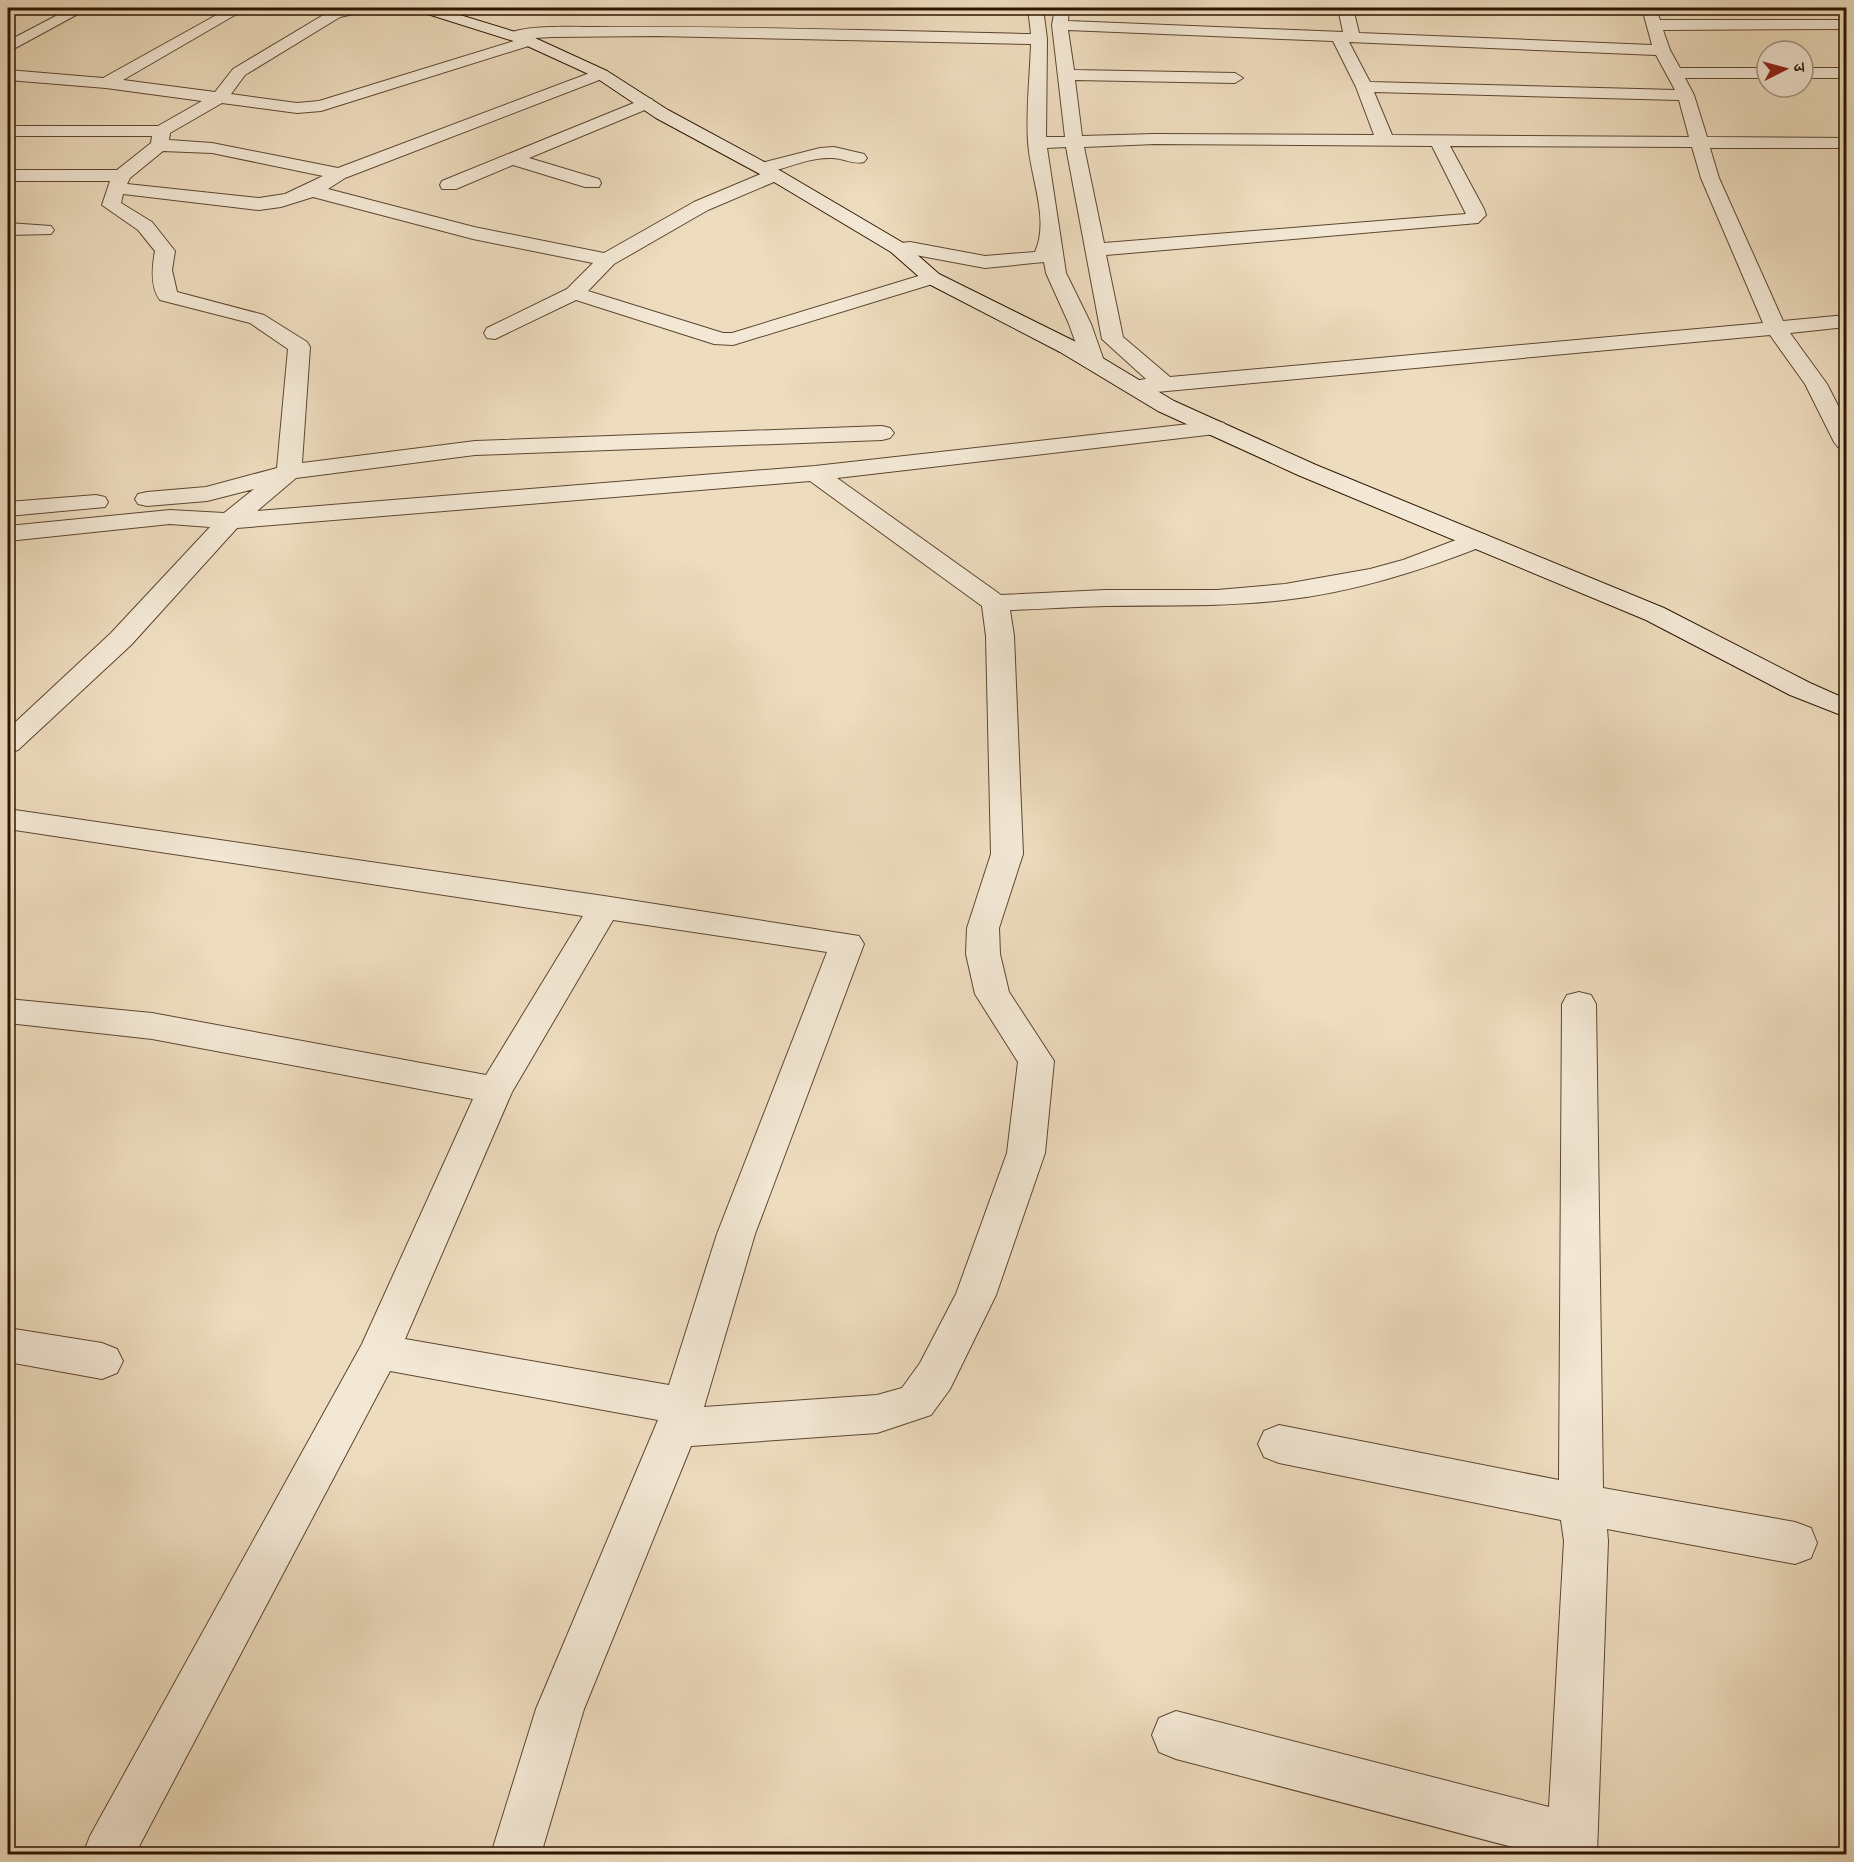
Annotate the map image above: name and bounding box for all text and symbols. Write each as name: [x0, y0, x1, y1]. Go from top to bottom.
north arrow: [1755, 39, 1815, 99]
text: उ: [1789, 61, 1809, 74]

